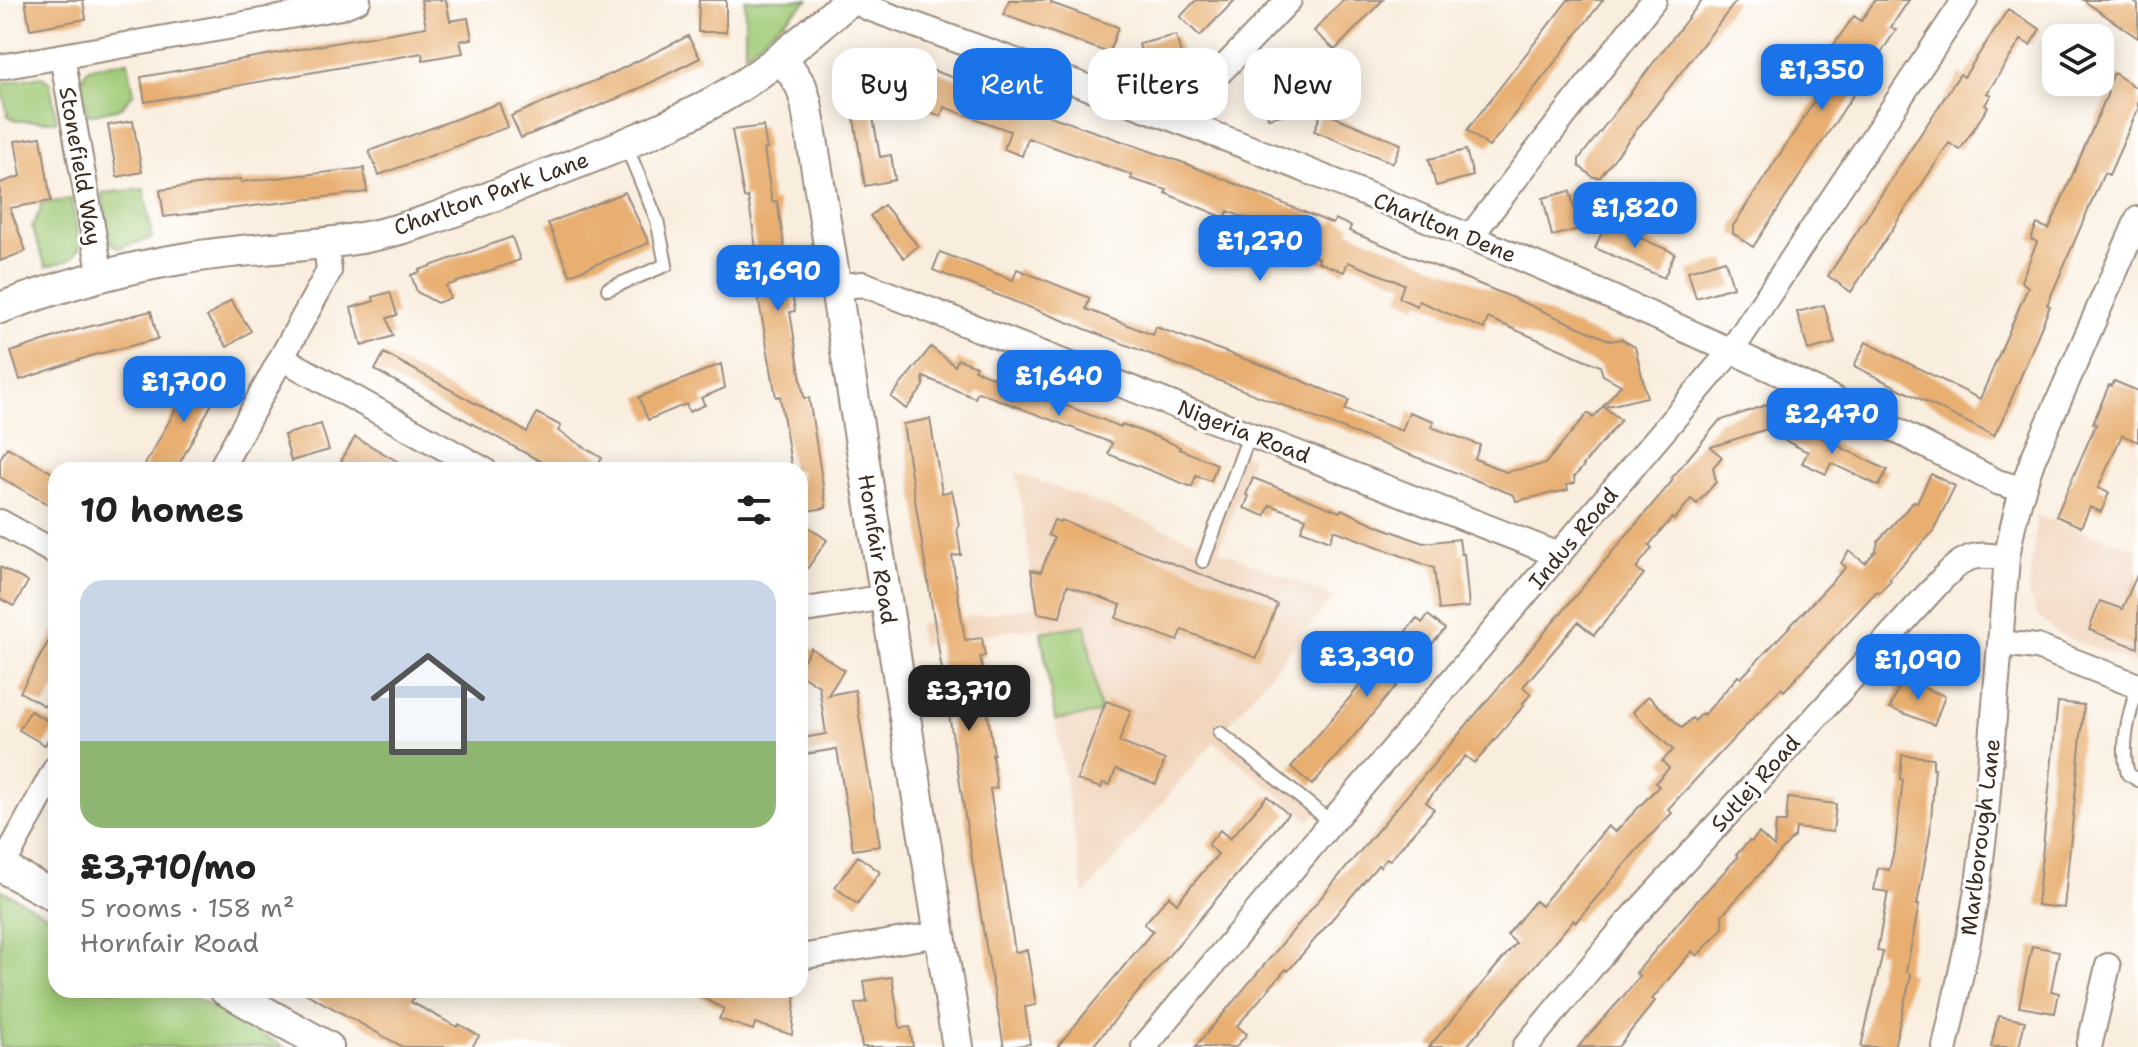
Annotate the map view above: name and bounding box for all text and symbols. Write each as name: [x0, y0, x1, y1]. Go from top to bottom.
map controls: [2042, 24, 2114, 96]
button: layers: [2042, 24, 2114, 96]
pin: £1,350: [1757, 44, 1887, 112]
chip: Buy: [832, 48, 937, 120]
chip: Rent: [953, 48, 1072, 120]
chip: Filters: [1088, 48, 1228, 120]
chip: New: [1244, 48, 1361, 120]
text: £1,350: [1779, 52, 1865, 87]
street label: Stonefield Way: [52, 84, 109, 248]
street label: Charlton Park Lane: [390, 145, 593, 242]
pin: £1,820: [1570, 182, 1700, 250]
street label: Charlton Dene: [1369, 186, 1521, 269]
text: £1,820: [1591, 190, 1679, 225]
pin: £1,270: [1195, 215, 1325, 283]
text: £1,270: [1217, 223, 1303, 258]
pin: £1,690: [713, 245, 843, 313]
text: £1,690: [735, 253, 821, 288]
pin: £1,640: [994, 350, 1124, 418]
pin: £1,700: [119, 356, 249, 424]
text: £1,640: [1015, 358, 1103, 393]
text: £1,700: [141, 364, 227, 399]
pin: £2,470: [1767, 388, 1897, 456]
street label: Nigeria Road: [1173, 393, 1314, 470]
text: £2,470: [1785, 396, 1879, 431]
street label: Hornfair Road: [851, 472, 904, 626]
street label: Indus Road: [1522, 481, 1625, 595]
text: 10 homes: [80, 487, 244, 533]
icon: filters: [732, 488, 776, 532]
pin: £3,390: [1302, 631, 1432, 699]
icon: home: [356, 632, 500, 776]
pin: £1,090: [1853, 634, 1983, 702]
text: £3,390: [1319, 639, 1415, 674]
text: £1,090: [1874, 642, 1962, 677]
pin: £3,710: [904, 665, 1034, 733]
text: £3,710: [926, 673, 1012, 708]
street label: Sutlej Road: [1704, 729, 1807, 838]
street label: Marlborough Lane: [1954, 737, 2007, 937]
text: £3,710/mo: [80, 844, 257, 890]
text: 5 rooms · 158 m²: [80, 890, 295, 925]
text: Hornfair Road: [80, 925, 259, 960]

